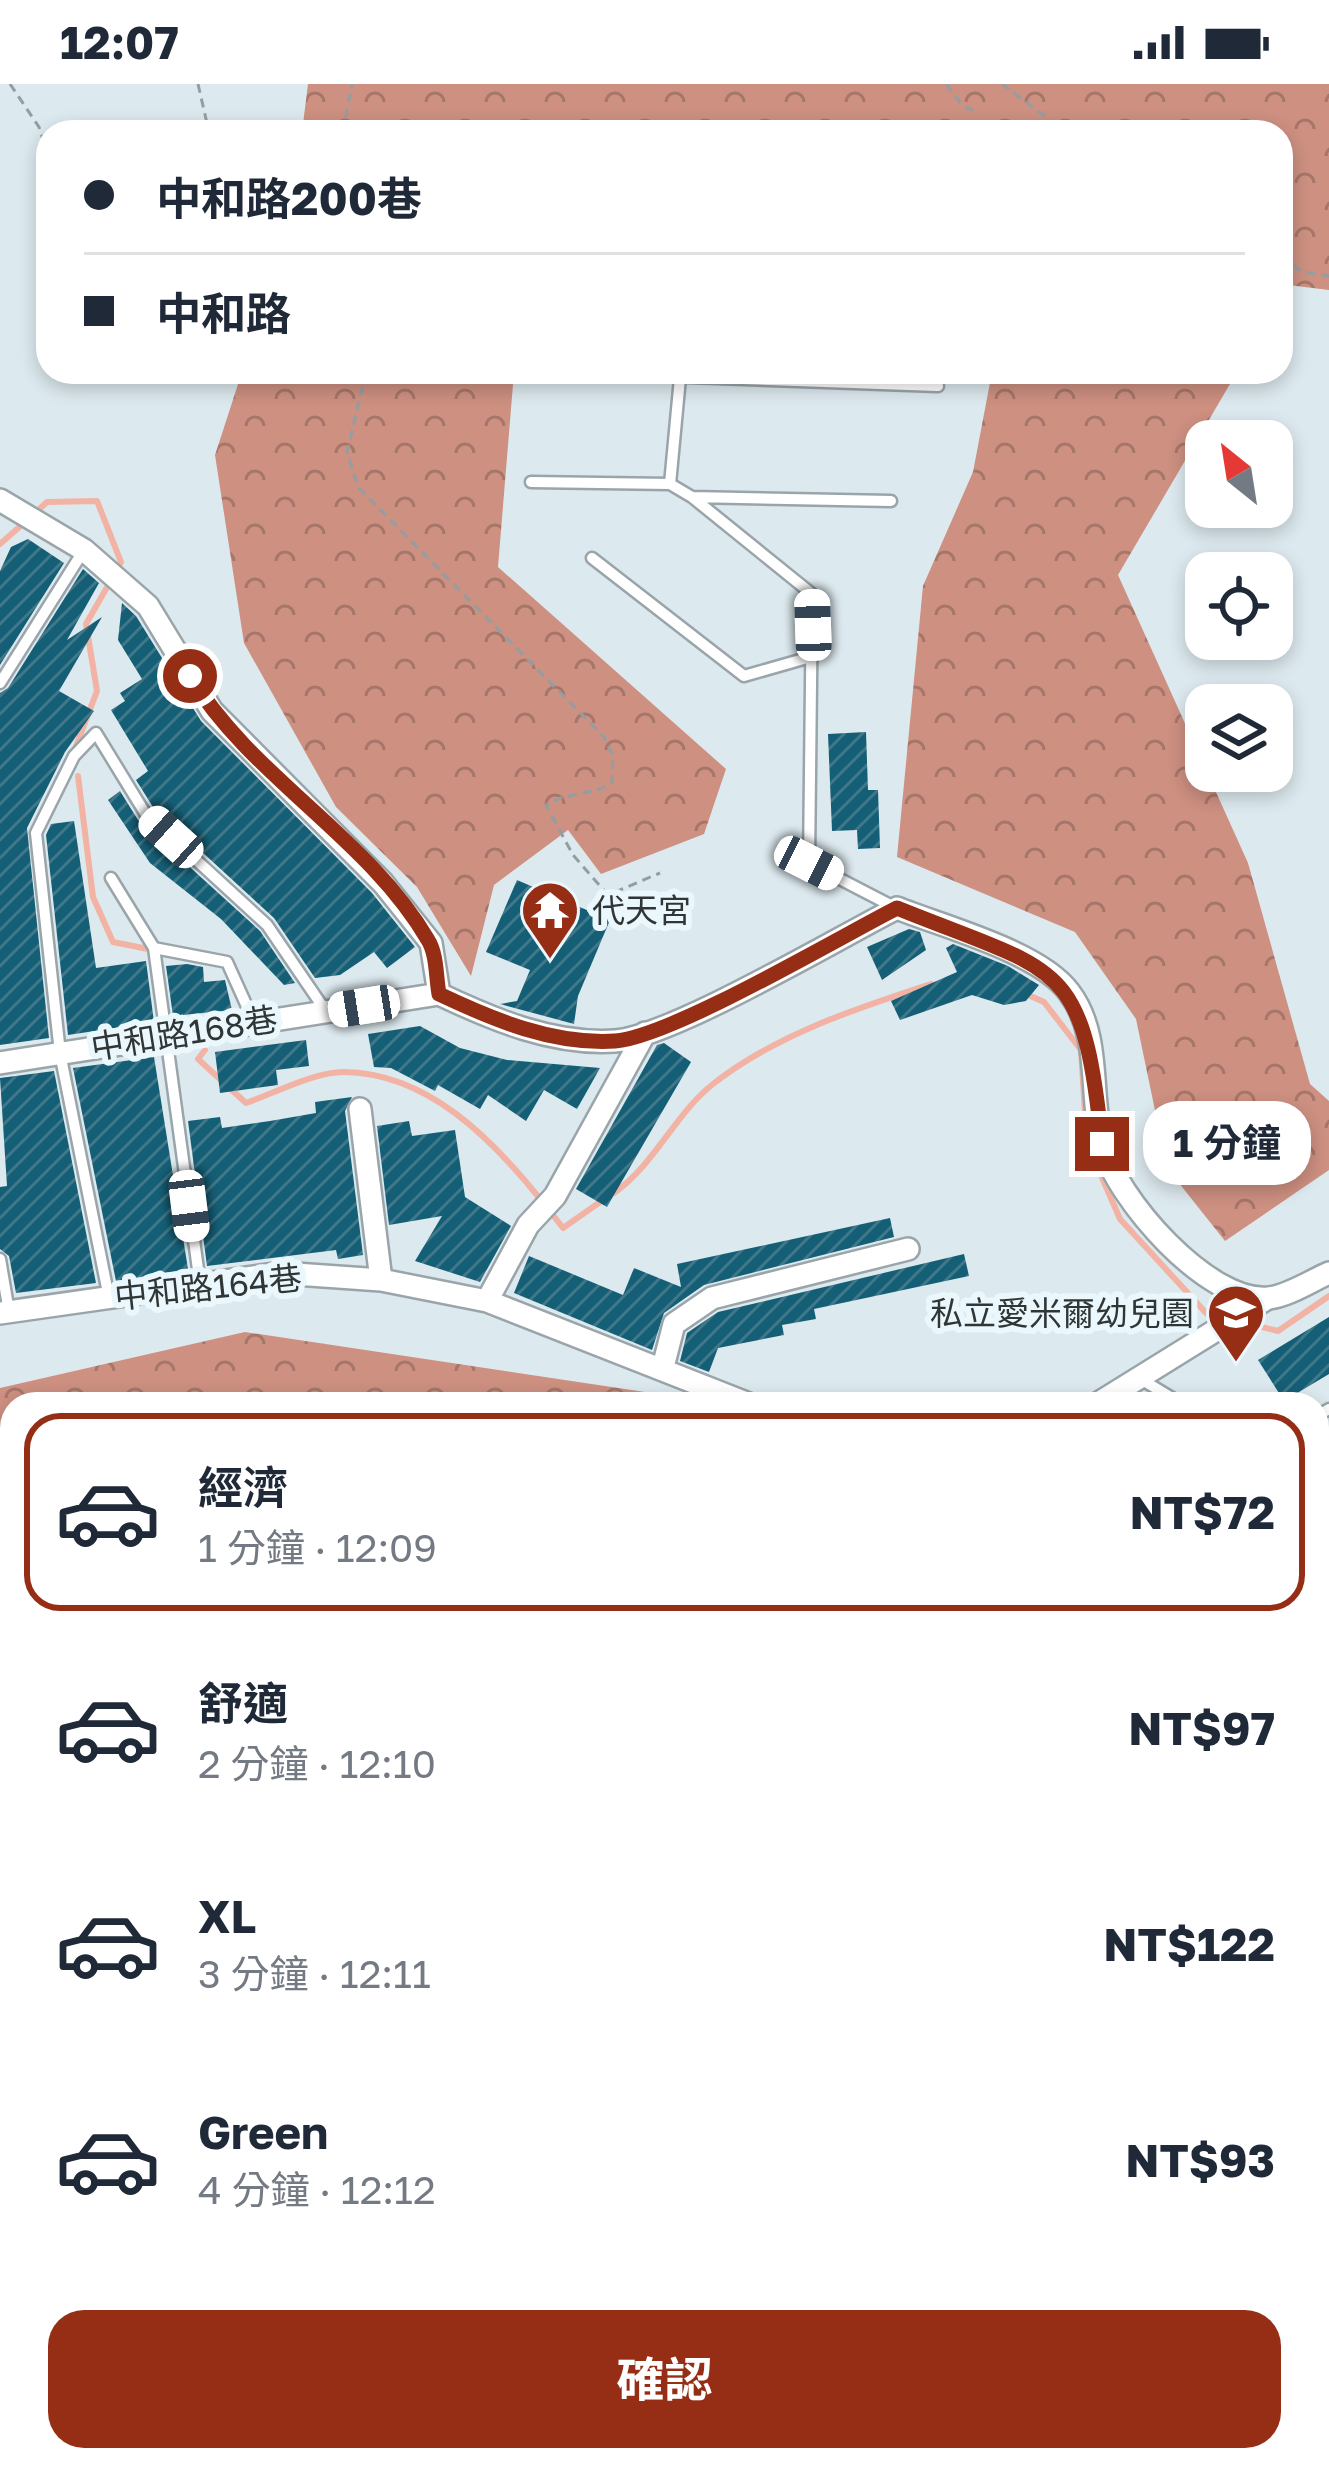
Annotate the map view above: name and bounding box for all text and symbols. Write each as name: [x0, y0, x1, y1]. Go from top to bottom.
text: 12:07: [60, 15, 179, 69]
text: 中和路200巷: [156, 171, 422, 225]
text: 中和路: [156, 286, 291, 340]
north arrow: [1185, 420, 1293, 528]
map controls: [1185, 420, 1293, 792]
button: locate: [1185, 552, 1293, 660]
car: [794, 588, 832, 662]
route start: [163, 649, 217, 703]
button: layers: [1185, 684, 1293, 792]
car: [132, 800, 210, 874]
car: [769, 831, 849, 895]
temple icon: 代天宮: [519, 879, 581, 961]
place label: 代天宮: [592, 890, 691, 929]
car: [326, 983, 402, 1029]
street label: 中和路168巷: [88, 999, 280, 1066]
callout: 1 分鐘: [1144, 1102, 1312, 1186]
route end: [1075, 1117, 1129, 1171]
text: 1 分鐘: [1173, 1119, 1281, 1166]
car: [167, 1168, 211, 1244]
street label: 中和路164巷: [112, 1257, 304, 1316]
school or university icon: 私立愛米爾幼兒園: [1205, 1282, 1267, 1364]
place label: 私立愛米爾幼兒園: [930, 1293, 1194, 1332]
icon: car: [54, 1458, 162, 1566]
text: 經濟: [198, 1460, 288, 1514]
text: NT$72: [1129, 1485, 1275, 1539]
text: 1 分鐘 · 12:09: [198, 1524, 437, 1571]
icon: car: [54, 1674, 162, 1782]
text: 舒適: [198, 1676, 288, 1730]
text: NT$97: [1128, 1701, 1275, 1755]
text: 2 分鐘 · 12:10: [198, 1740, 436, 1787]
text: XL: [198, 1889, 256, 1943]
icon: car: [54, 1890, 162, 1998]
text: NT$122: [1103, 1917, 1275, 1971]
text: 3 分鐘 · 12:11: [198, 1950, 431, 1997]
text: Green: [198, 2105, 328, 2159]
icon: car: [54, 2106, 162, 2214]
text: NT$93: [1125, 2133, 1275, 2187]
text: 4 分鐘 · 12:12: [198, 2166, 436, 2213]
button: 確認: [48, 2310, 1281, 2448]

